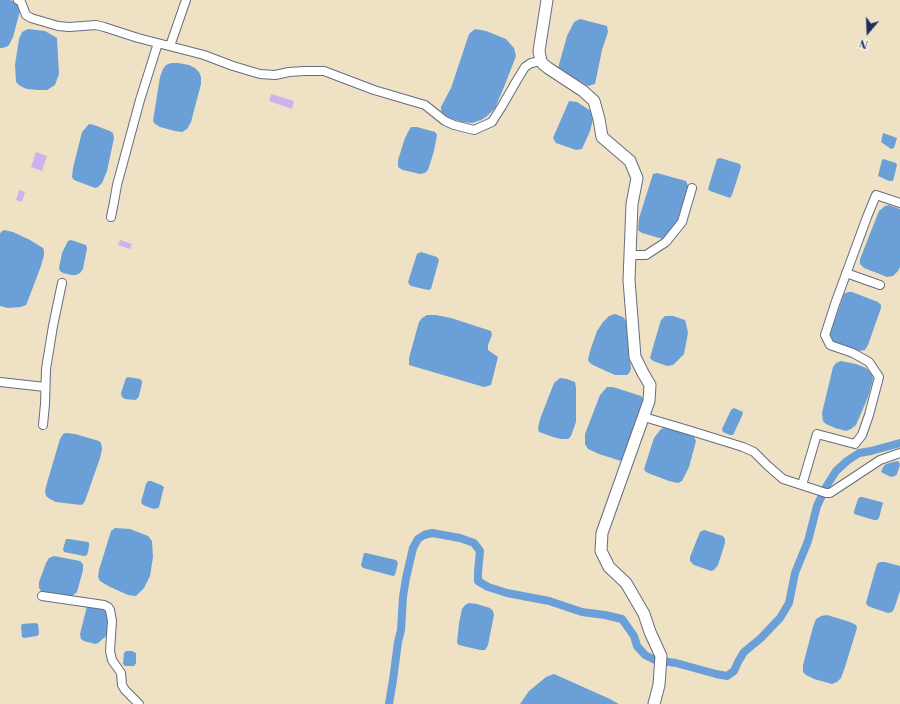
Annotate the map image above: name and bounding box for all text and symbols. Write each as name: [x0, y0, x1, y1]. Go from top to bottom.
north arrow: [848, 12, 888, 52]
text: N: [858, 35, 870, 51]

